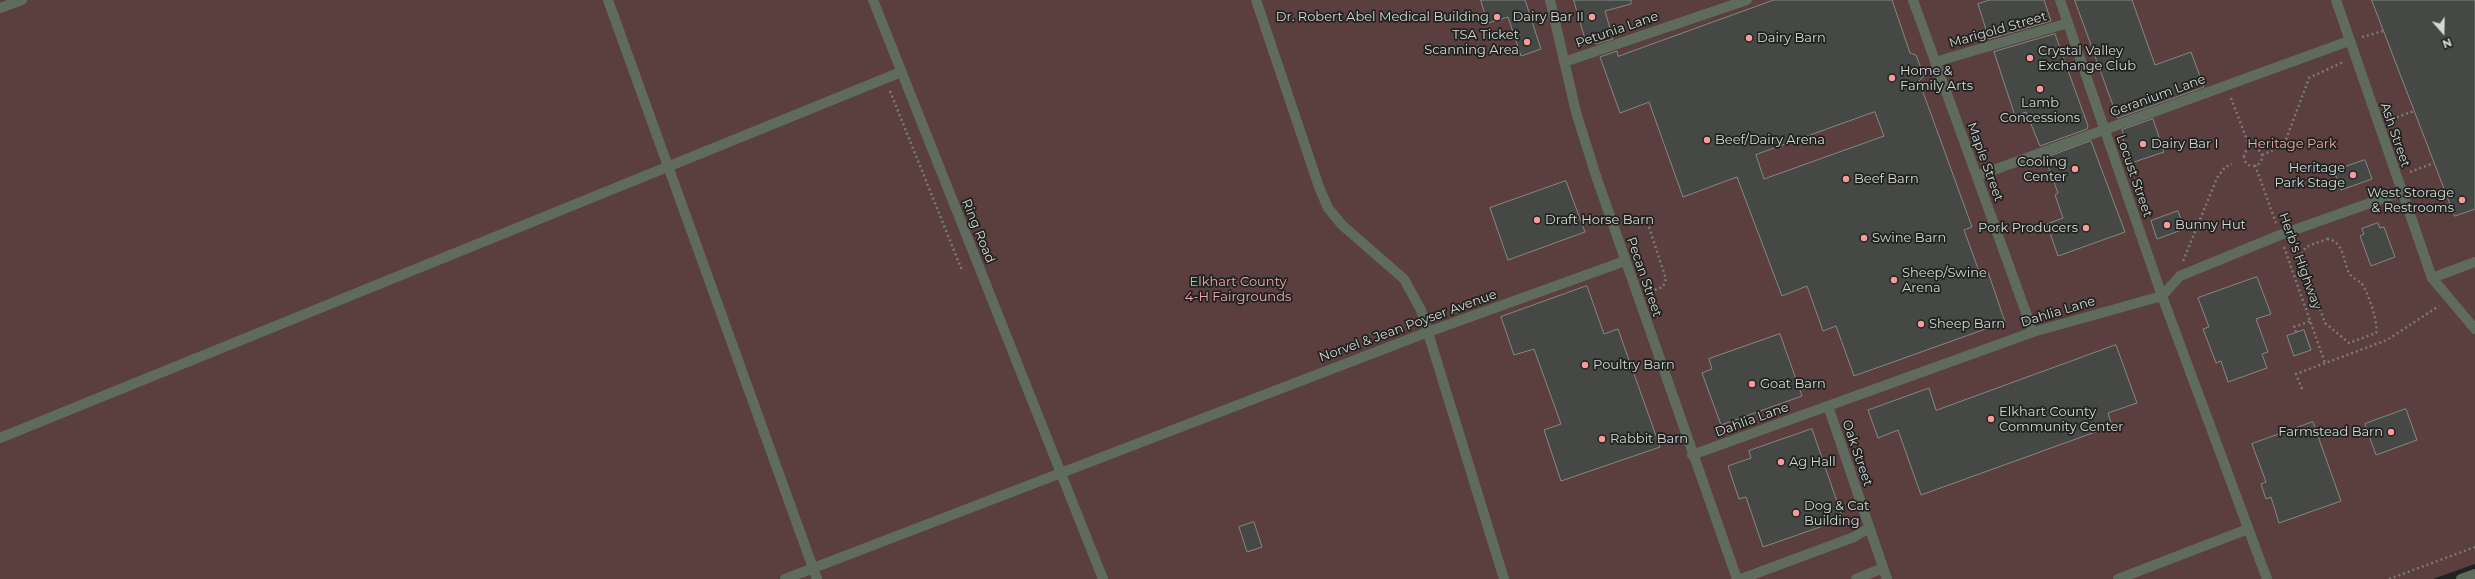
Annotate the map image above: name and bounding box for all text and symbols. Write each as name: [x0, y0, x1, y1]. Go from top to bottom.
place label: Dr. Robert Abel Medical Building: [1276, 9, 1489, 25]
place label: Dairy Bar II: [1513, 9, 1584, 25]
street label: Petunia Lane: [1574, 9, 1660, 51]
street label: Marigold Street: [1947, 9, 2049, 51]
marker: Dr. Robert Abel Medical Building: [1492, 12, 1502, 22]
marker: Dairy Bar II: [1587, 12, 1597, 22]
north arrow: [2423, 12, 2463, 52]
place label: TSA Ticket Scanning Area: [1424, 27, 1519, 58]
place label: Dairy Barn: [1757, 30, 1826, 46]
marker: Dairy Barn: [1744, 33, 1754, 43]
text: N: [2441, 35, 2454, 51]
marker: TSA Ticket Scanning Area: [1522, 37, 1532, 47]
place label: Crystal Valley Exchange Club: [2038, 43, 2136, 74]
marker: Crystal Valley Exchange Club: [2025, 53, 2035, 63]
place label: Home & Family Arts: [1900, 63, 1973, 94]
street label: Geranium Lane: [2108, 71, 2208, 121]
marker: Home & Family Arts: [1887, 73, 1897, 83]
marker: Lamb Concessions: [2035, 84, 2045, 94]
place label: Lamb Concessions: [2000, 95, 2080, 126]
street label: Ash Street: [2377, 101, 2413, 169]
street label: Maple Street: [1963, 120, 2007, 204]
place label: Beef/Dairy Arena: [1715, 132, 1825, 148]
street label: Locust Street: [2113, 133, 2155, 219]
marker: Beef/Dairy Arena: [1702, 135, 1712, 145]
place label: Dairy Bar I: [2151, 136, 2219, 152]
park label: Heritage Park: [2247, 136, 2337, 152]
marker: Dairy Bar I: [2138, 139, 2148, 149]
place label: Cooling Center: [2017, 154, 2067, 185]
place label: Heritage Park Stage: [2274, 160, 2345, 191]
marker: Cooling Center: [2070, 164, 2080, 174]
marker: Heritage Park Stage: [2348, 170, 2358, 180]
place label: Beef Barn: [1854, 171, 1919, 187]
marker: Beef Barn: [1841, 174, 1851, 184]
place label: West Storage & Restrooms: [2367, 185, 2454, 216]
marker: West Storage & Restrooms: [2457, 195, 2467, 205]
street label: Ring Road: [958, 197, 998, 265]
street label: Herb's Highway: [2275, 211, 2325, 311]
place label: Draft Horse Barn: [1545, 212, 1654, 228]
marker: Draft Horse Barn: [1532, 215, 1542, 225]
place label: Bunny Hut: [2175, 217, 2246, 233]
place label: Pork Producers: [1978, 220, 2078, 236]
marker: Bunny Hut: [2162, 220, 2172, 230]
marker: Pork Producers: [2081, 223, 2091, 233]
place label: Swine Barn: [1872, 230, 1946, 246]
marker: Swine Barn: [1859, 233, 1869, 243]
street label: Pecan Street: [1623, 235, 1665, 319]
place label: Sheep/Swine Arena: [1902, 265, 1987, 296]
park label: Elkhart County 4-H Fairgrounds: [1185, 274, 1291, 305]
marker: Sheep/Swine Arena: [1889, 275, 1899, 285]
street label: Norvel & Jean Poyser Avenue: [1317, 287, 1499, 365]
street label: Dahlia Lane: [2019, 293, 2097, 331]
place label: Sheep Barn: [1929, 316, 2005, 332]
marker: Sheep Barn: [1916, 319, 1926, 329]
place label: Poultry Barn: [1593, 357, 1675, 373]
marker: Poultry Barn: [1580, 360, 1590, 370]
place label: Goat Barn: [1760, 376, 1826, 392]
marker: Goat Barn: [1747, 379, 1757, 389]
street label: Dahlia Lane: [1713, 399, 1791, 441]
place label: Elkhart County Community Center: [1999, 404, 2123, 435]
marker: Elkhart County Community Center: [1986, 414, 1996, 424]
street label: Oak Street: [1838, 418, 1876, 488]
place label: Farmstead Barn: [2278, 424, 2383, 440]
marker: Farmstead Barn: [2386, 427, 2396, 437]
place label: Rabbit Barn: [1610, 431, 1688, 447]
marker: Rabbit Barn: [1597, 434, 1607, 444]
place label: Ag Hall: [1789, 454, 1836, 470]
marker: Ag Hall: [1776, 457, 1786, 467]
place label: Dog & Cat Building: [1804, 498, 1869, 529]
marker: Dog & Cat Building: [1791, 508, 1801, 518]

